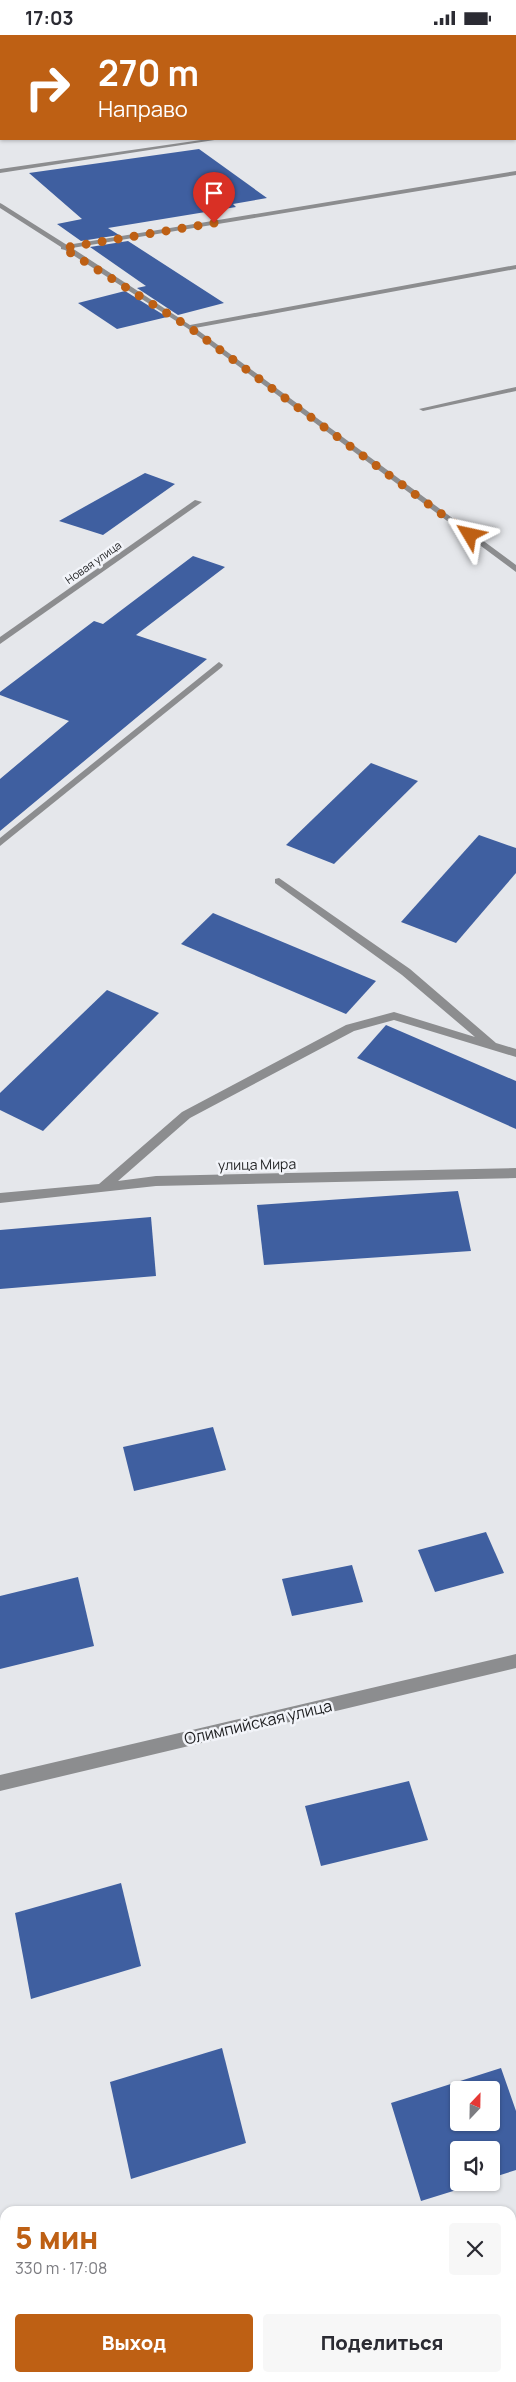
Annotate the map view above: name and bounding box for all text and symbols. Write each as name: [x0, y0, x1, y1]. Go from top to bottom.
text: 17:03: [25, 5, 74, 31]
text: 270 m: [98, 49, 199, 97]
icon: right: [15, 55, 80, 120]
text: Направо: [98, 94, 188, 124]
pin: [193, 172, 235, 223]
icon: arrive: [200, 179, 228, 207]
position arrow: [443, 508, 495, 560]
street label: Новая улица: [62, 537, 124, 587]
street label: улица Мира: [218, 1154, 296, 1174]
street label: Олимпийская улица: [182, 1694, 334, 1750]
north arrow: [450, 2081, 500, 2131]
map controls: [450, 2081, 500, 2191]
button: sound: [450, 2141, 500, 2191]
text: 5 мин: [15, 2217, 98, 2258]
button: close: [449, 2223, 501, 2275]
text: 330 m · 17:08: [15, 2257, 107, 2279]
button: Выход: [15, 2314, 253, 2372]
button: Поделиться: [263, 2314, 501, 2372]

